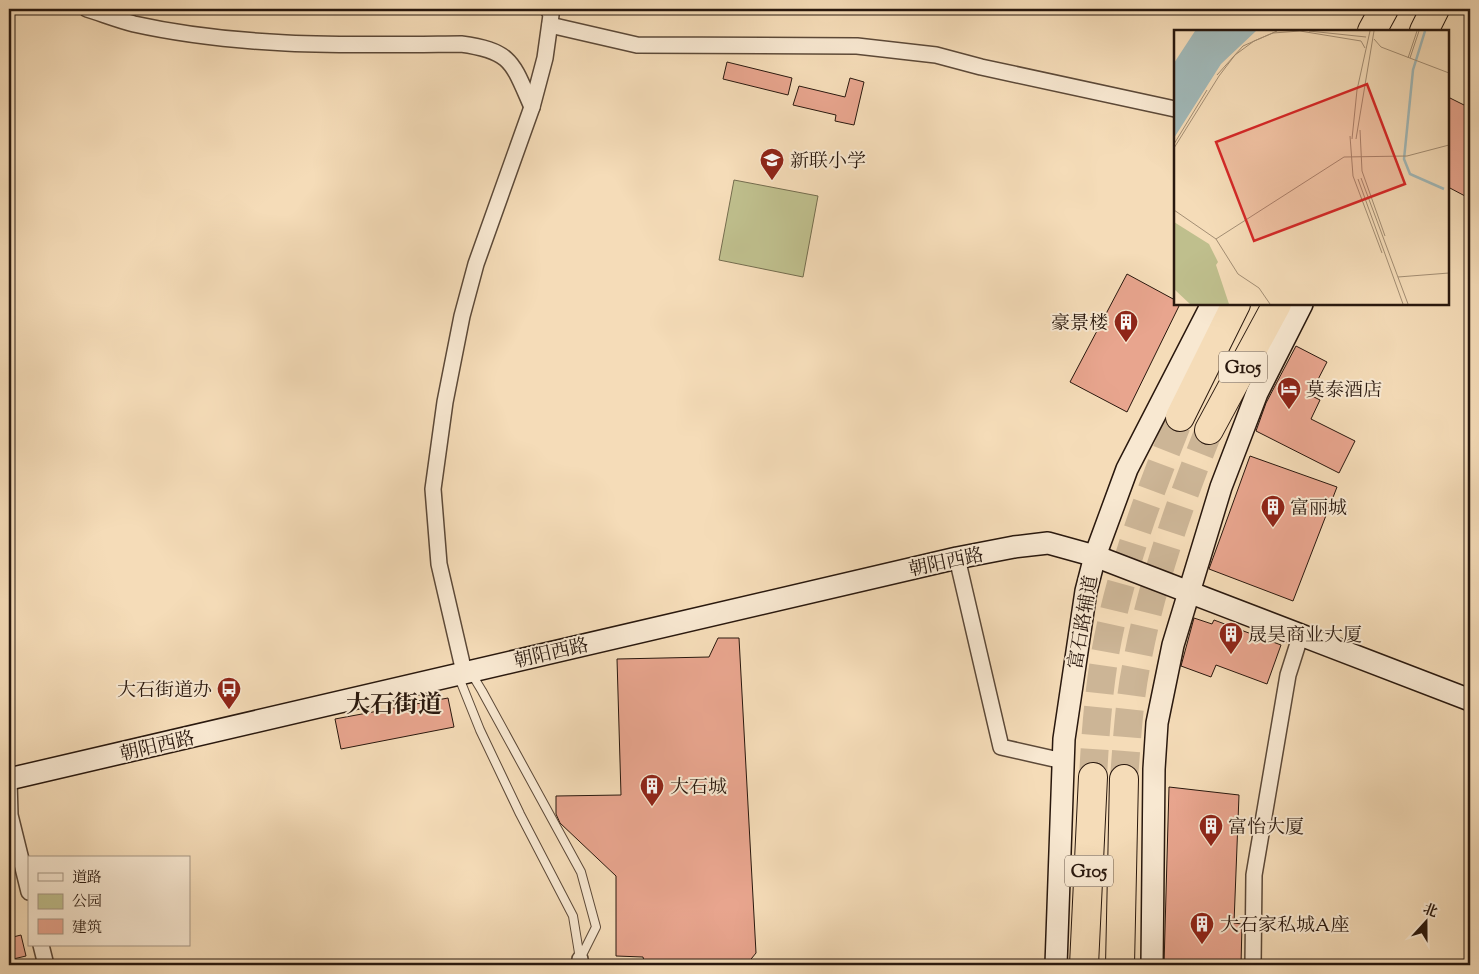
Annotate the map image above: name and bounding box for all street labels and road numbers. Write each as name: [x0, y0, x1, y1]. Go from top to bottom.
road number: G105: [1219, 352, 1267, 382]
street label: 朝阳西路: [907, 542, 987, 585]
street label: 富石路辅道: [1063, 573, 1106, 672]
street label: 朝阳西路: [511, 633, 592, 676]
street label: 朝阳西路: [117, 726, 198, 769]
road number: G105: [1065, 856, 1113, 886]

